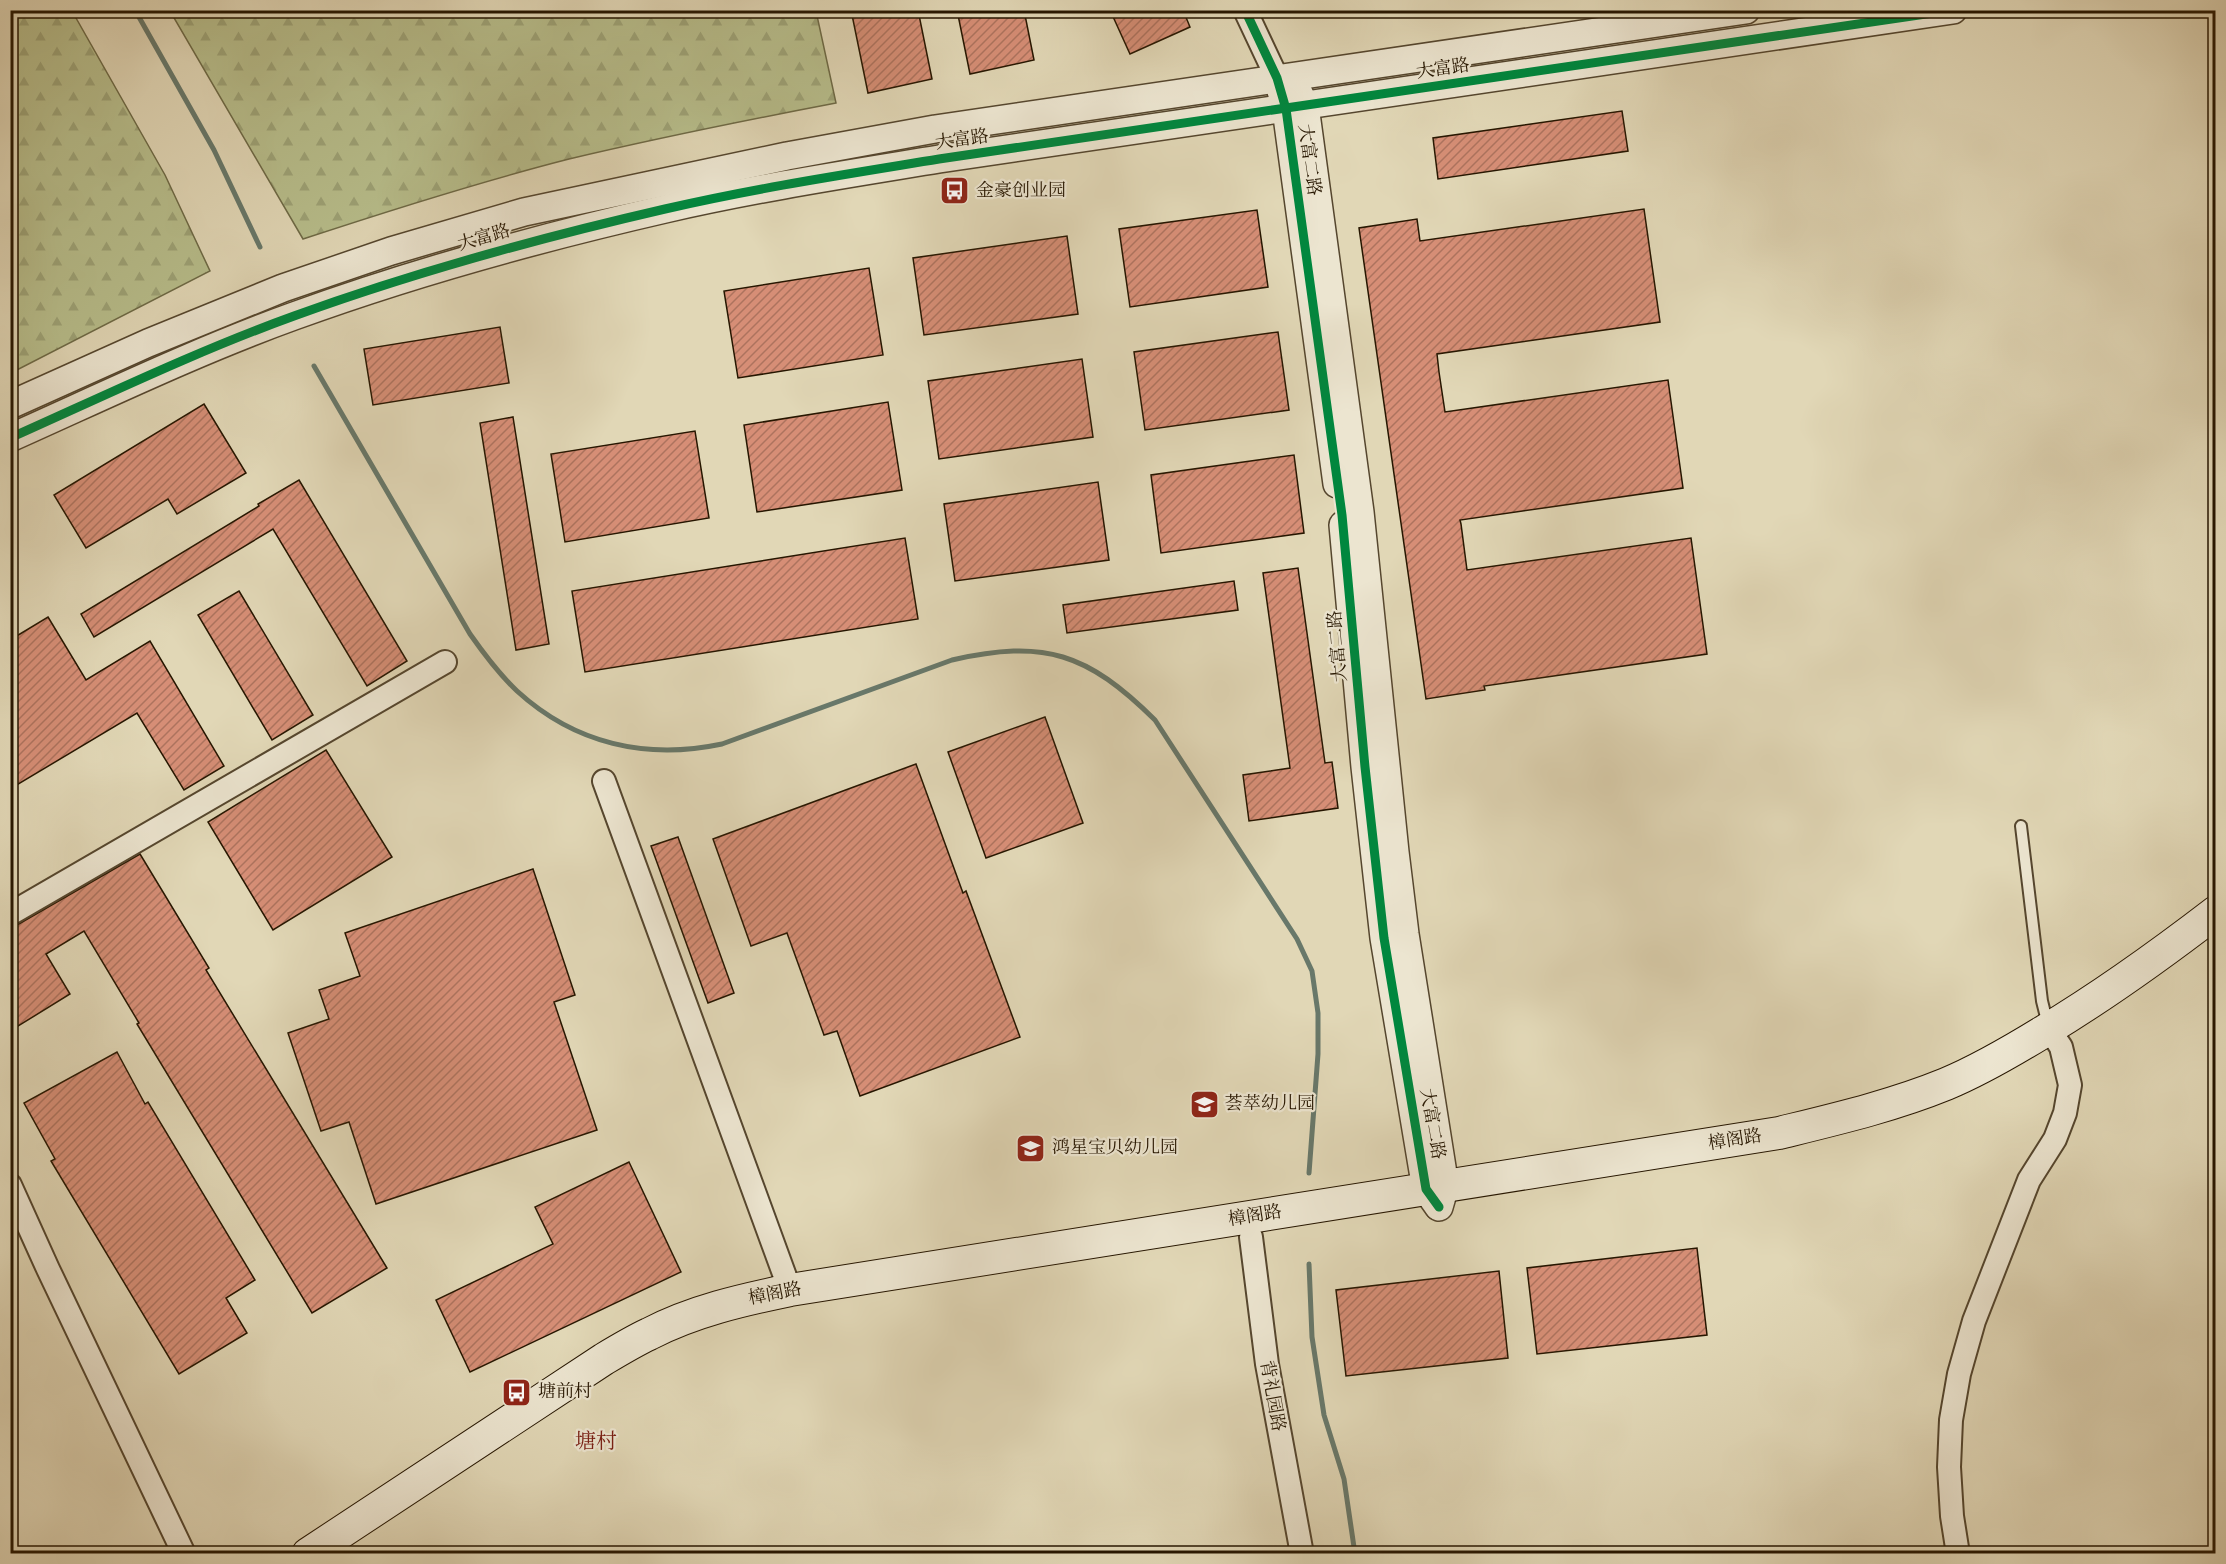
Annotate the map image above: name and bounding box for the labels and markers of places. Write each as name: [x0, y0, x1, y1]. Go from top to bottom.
bus stop icon: 金豪创业园: [939, 175, 971, 207]
place label: 金豪创业园: [976, 180, 1066, 202]
school or university icon: 荟萃幼儿园: [1188, 1088, 1220, 1120]
place label: 荟萃幼儿园: [1225, 1093, 1315, 1115]
school or university icon: 鸿星宝贝幼儿园: [1015, 1132, 1047, 1164]
place label: 鸿星宝贝幼儿园: [1052, 1137, 1178, 1159]
bus stop icon: 塘前村: [501, 1376, 533, 1408]
place label: 塘前村: [538, 1381, 592, 1403]

